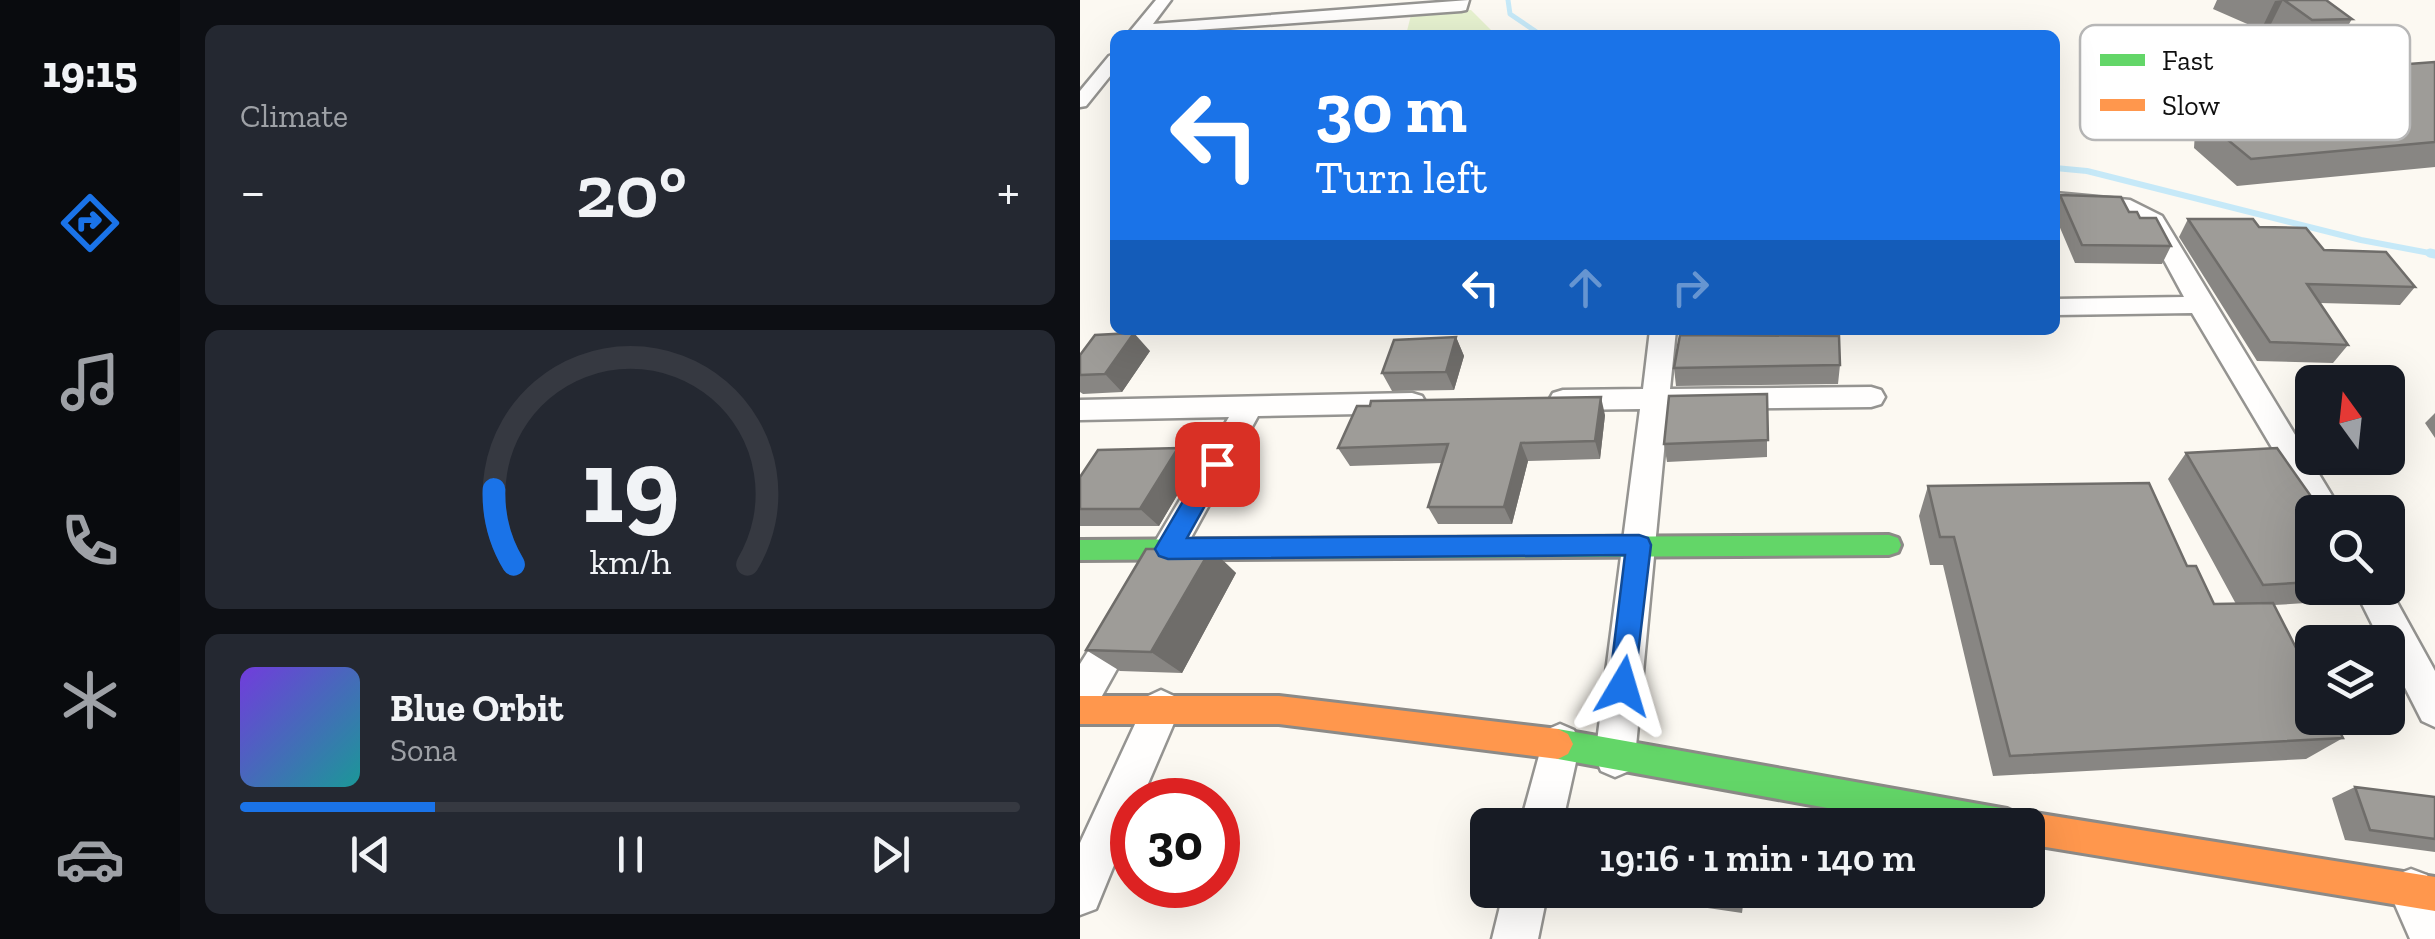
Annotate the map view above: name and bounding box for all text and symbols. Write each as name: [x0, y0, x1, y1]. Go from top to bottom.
legend: [2080, 25, 2410, 140]
text: Fast: [2162, 44, 2214, 77]
text: 19:15: [42, 45, 138, 99]
text: 30 m: [1315, 66, 1467, 150]
icon: left: [1150, 70, 1280, 200]
text: Slow: [2162, 89, 2220, 122]
text: Climate: [240, 97, 348, 135]
text: 20°: [576, 146, 687, 236]
text: Turn left: [1315, 151, 1487, 205]
text: −: [240, 158, 266, 224]
text: +: [997, 158, 1020, 224]
icon: directions: [55, 188, 125, 258]
icon: left: [1453, 260, 1508, 315]
icon: ahead: [1558, 260, 1613, 315]
icon: right: [1663, 260, 1718, 315]
icon: music: [55, 347, 125, 417]
north arrow: [2295, 365, 2405, 475]
map controls: [2295, 365, 2405, 735]
pin: [1175, 422, 1260, 507]
text: 19: [581, 424, 679, 549]
icon: arrive: [1190, 437, 1245, 492]
button: search: [2295, 495, 2405, 605]
icon: phone: [55, 506, 125, 576]
text: km/h: [589, 540, 671, 583]
button: layers: [2295, 625, 2405, 735]
position arrow: [1571, 634, 1675, 738]
icon: climate: [55, 665, 125, 735]
text: Blue Orbit: [390, 685, 563, 731]
text: Sona: [390, 731, 457, 769]
speed limit sign: 30: [1110, 778, 1240, 908]
icon: car: [55, 824, 125, 894]
icon: previous: [343, 827, 398, 882]
icon: pause: [603, 827, 658, 882]
icon: next: [863, 827, 918, 882]
text: 19:16 · 1 min · 140 m: [1600, 835, 1915, 881]

